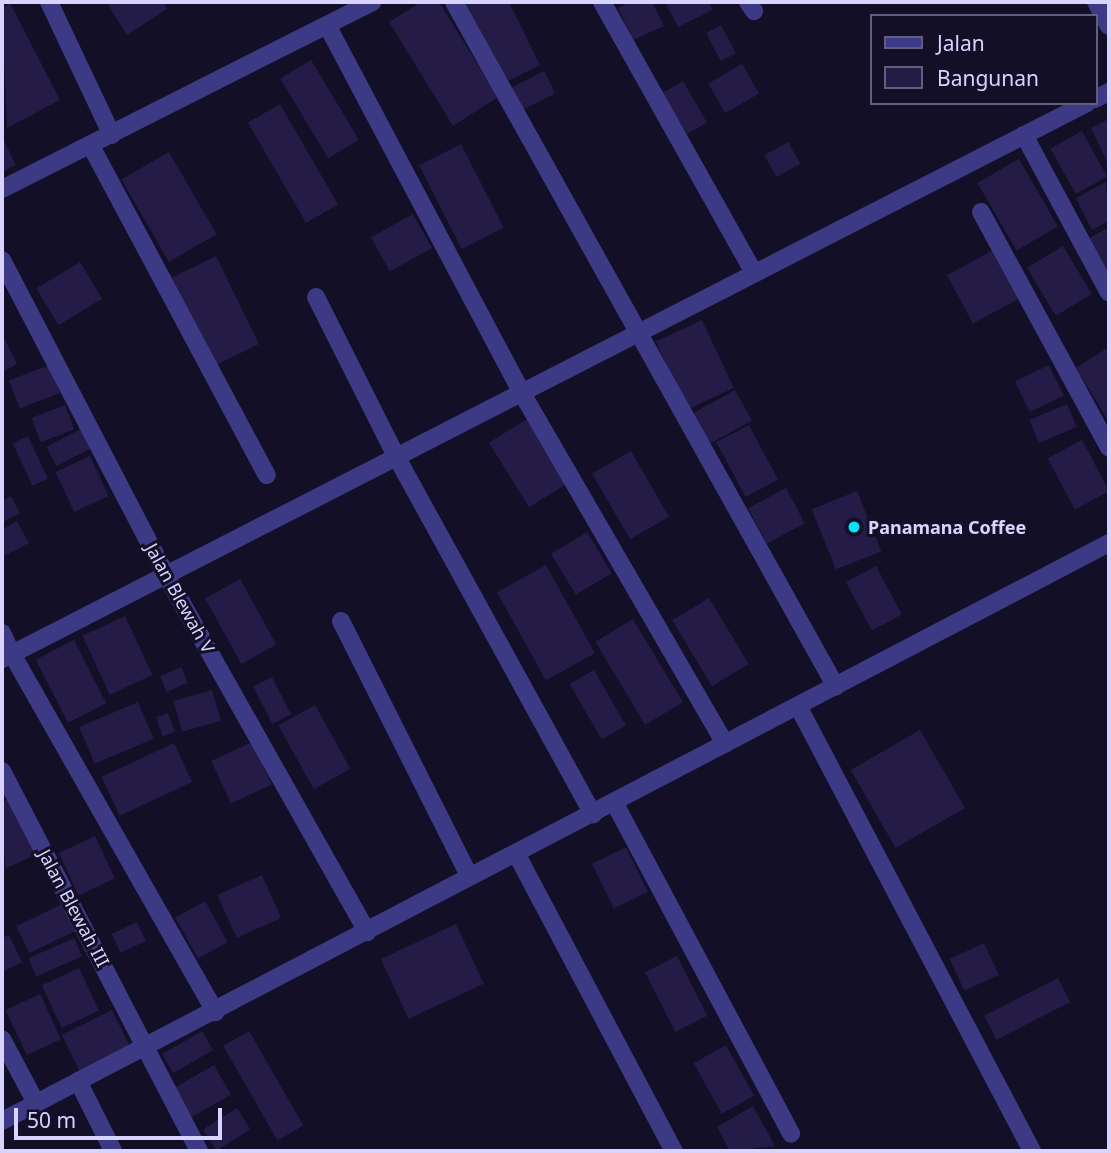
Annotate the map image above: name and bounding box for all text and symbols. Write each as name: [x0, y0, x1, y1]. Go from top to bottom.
legend: [870, 14, 1097, 105]
text: Jalan: [937, 29, 985, 57]
text: Bangunan: [937, 64, 1039, 92]
place label: Panamana Coffee: [868, 516, 1026, 538]
marker: Panamana Coffee: [846, 519, 862, 535]
street label: Jalan Blewah V: [141, 539, 219, 657]
street label: Jalan Blewah III: [34, 846, 114, 970]
scale bar: [18, 1094, 226, 1138]
text: 50 m: [27, 1106, 76, 1134]

